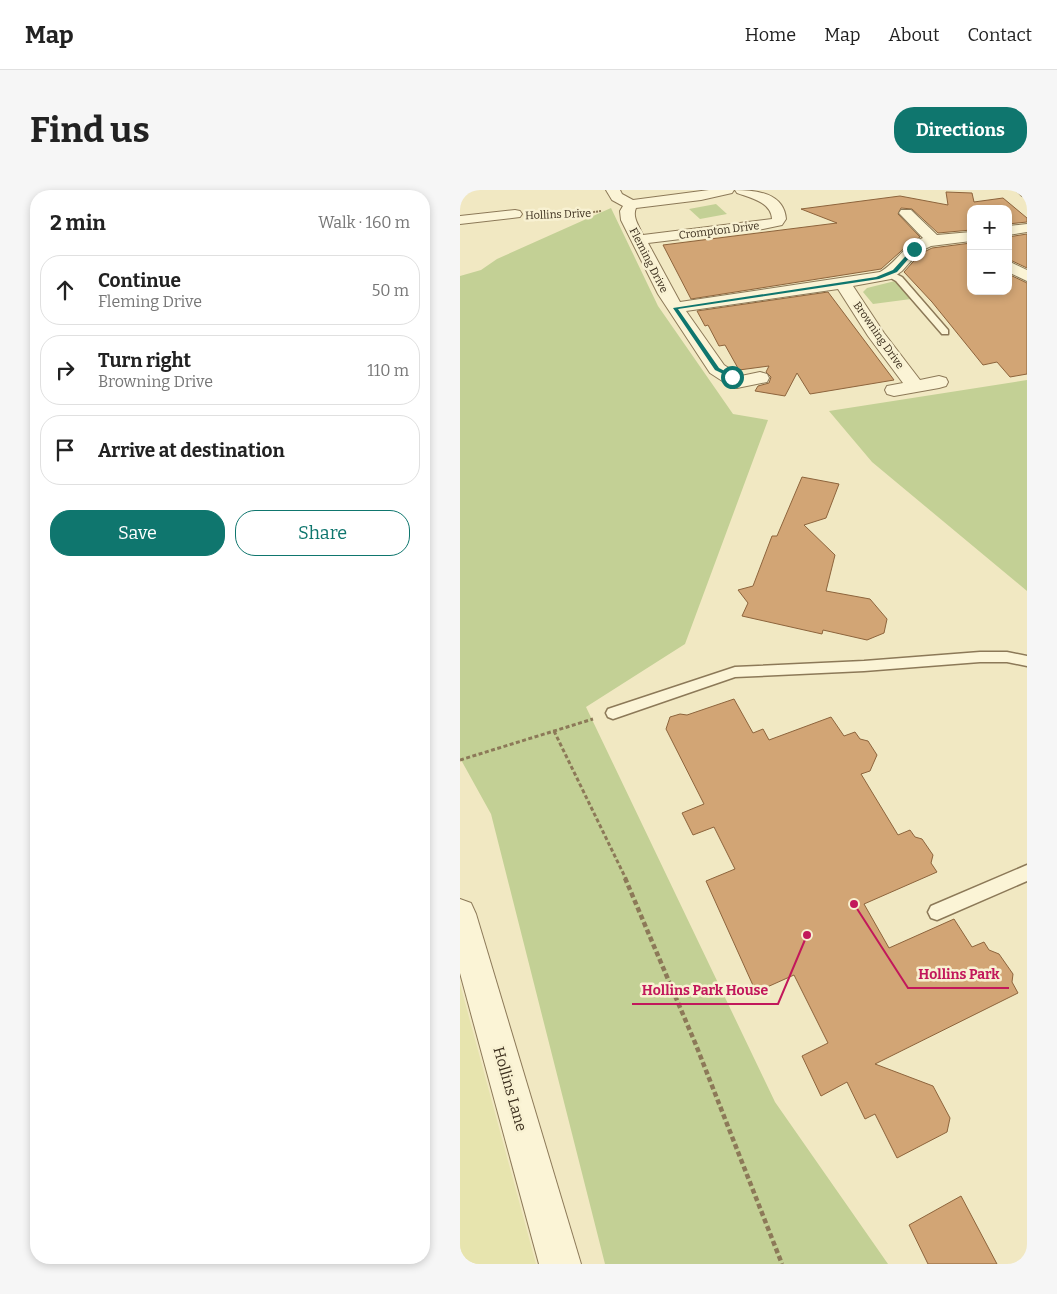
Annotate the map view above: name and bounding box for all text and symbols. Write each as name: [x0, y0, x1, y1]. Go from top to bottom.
text: Map: [25, 21, 74, 49]
text: Home: [745, 24, 796, 46]
text: Map: [824, 24, 860, 46]
text: About: [888, 24, 939, 46]
text: Contact: [967, 24, 1032, 46]
button: Directions: [894, 107, 1027, 153]
text: Find us: [30, 109, 150, 151]
map controls: [967, 205, 1012, 295]
button: +: [967, 205, 1012, 250]
street label: Hollins Drive: [525, 207, 591, 222]
text: 2 min: [50, 210, 106, 236]
text: Walk · 160 m: [318, 213, 410, 232]
street label: Crompton Drive: [678, 219, 760, 242]
street label: Fleming Drive: [627, 225, 671, 295]
route end: [903, 238, 926, 261]
button: −: [967, 250, 1012, 295]
text: Continue: [98, 269, 181, 292]
icon: ahead: [51, 276, 79, 304]
text: 50 m: [372, 281, 409, 300]
text: Fleming Drive: [98, 292, 202, 311]
street label: Browning Drive: [851, 299, 907, 371]
text: Turn right: [98, 349, 191, 372]
icon: right: [51, 356, 79, 384]
text: 110 m: [367, 361, 409, 380]
route start: [721, 366, 744, 389]
text: Browning Drive: [98, 372, 213, 391]
icon: arrive: [51, 436, 79, 464]
text: Arrive at destination: [98, 439, 285, 462]
button: Save: [50, 510, 225, 556]
button: Share: [235, 510, 410, 556]
callout: Hollins Park: [908, 959, 1009, 988]
text: Hollins Park: [918, 966, 1000, 983]
callout: Hollins Park House: [632, 975, 778, 1004]
text: Hollins Park House: [642, 982, 768, 999]
street label: Hollins Lane: [489, 1045, 531, 1133]

